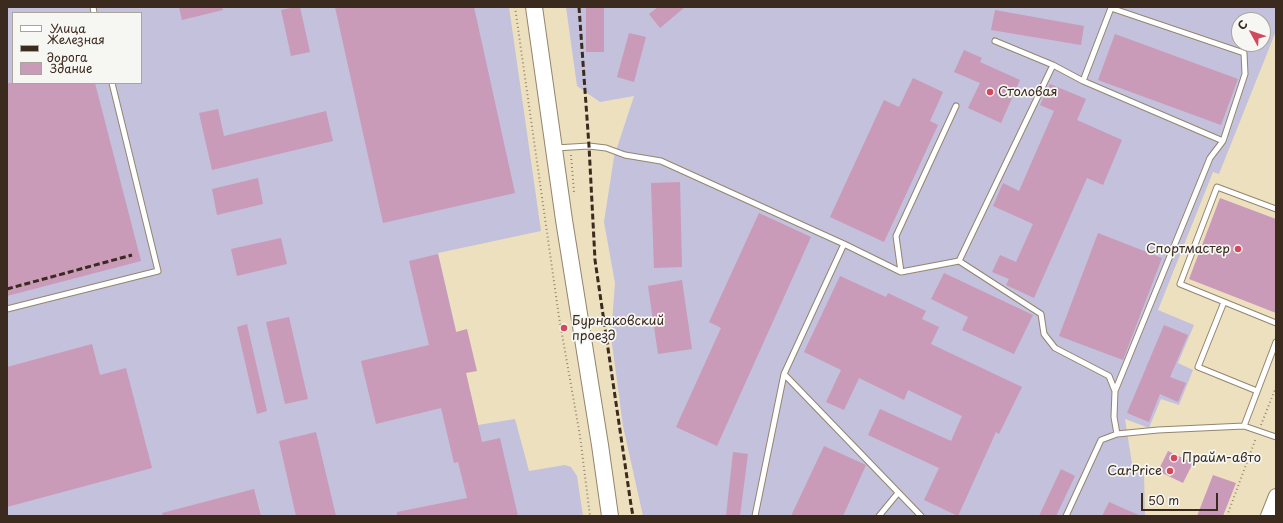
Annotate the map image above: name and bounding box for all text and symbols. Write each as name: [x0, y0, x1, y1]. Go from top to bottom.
legend: [12, 12, 142, 84]
north arrow: [1231, 12, 1271, 52]
text: С: [1233, 16, 1251, 33]
text: Улица: [50, 19, 86, 37]
text: Железная дорога: [47, 30, 105, 66]
text: Здание: [50, 59, 92, 77]
place label: Столовая: [998, 84, 1058, 100]
marker: Столовая: [985, 87, 995, 97]
place label: Спортмастер: [1146, 241, 1230, 257]
marker: Спортмастер: [1233, 244, 1243, 254]
place label: Бурнаковский проезд: [572, 313, 664, 344]
marker: Бурнаковский проезд: [559, 323, 569, 333]
place label: Прайм-авто: [1182, 450, 1261, 466]
marker: Прайм-авто: [1169, 453, 1179, 463]
place label: CarPrice: [1107, 463, 1162, 479]
marker: CarPrice: [1165, 466, 1175, 476]
scale bar: [1143, 485, 1220, 511]
text: 50 m: [1148, 491, 1179, 509]

